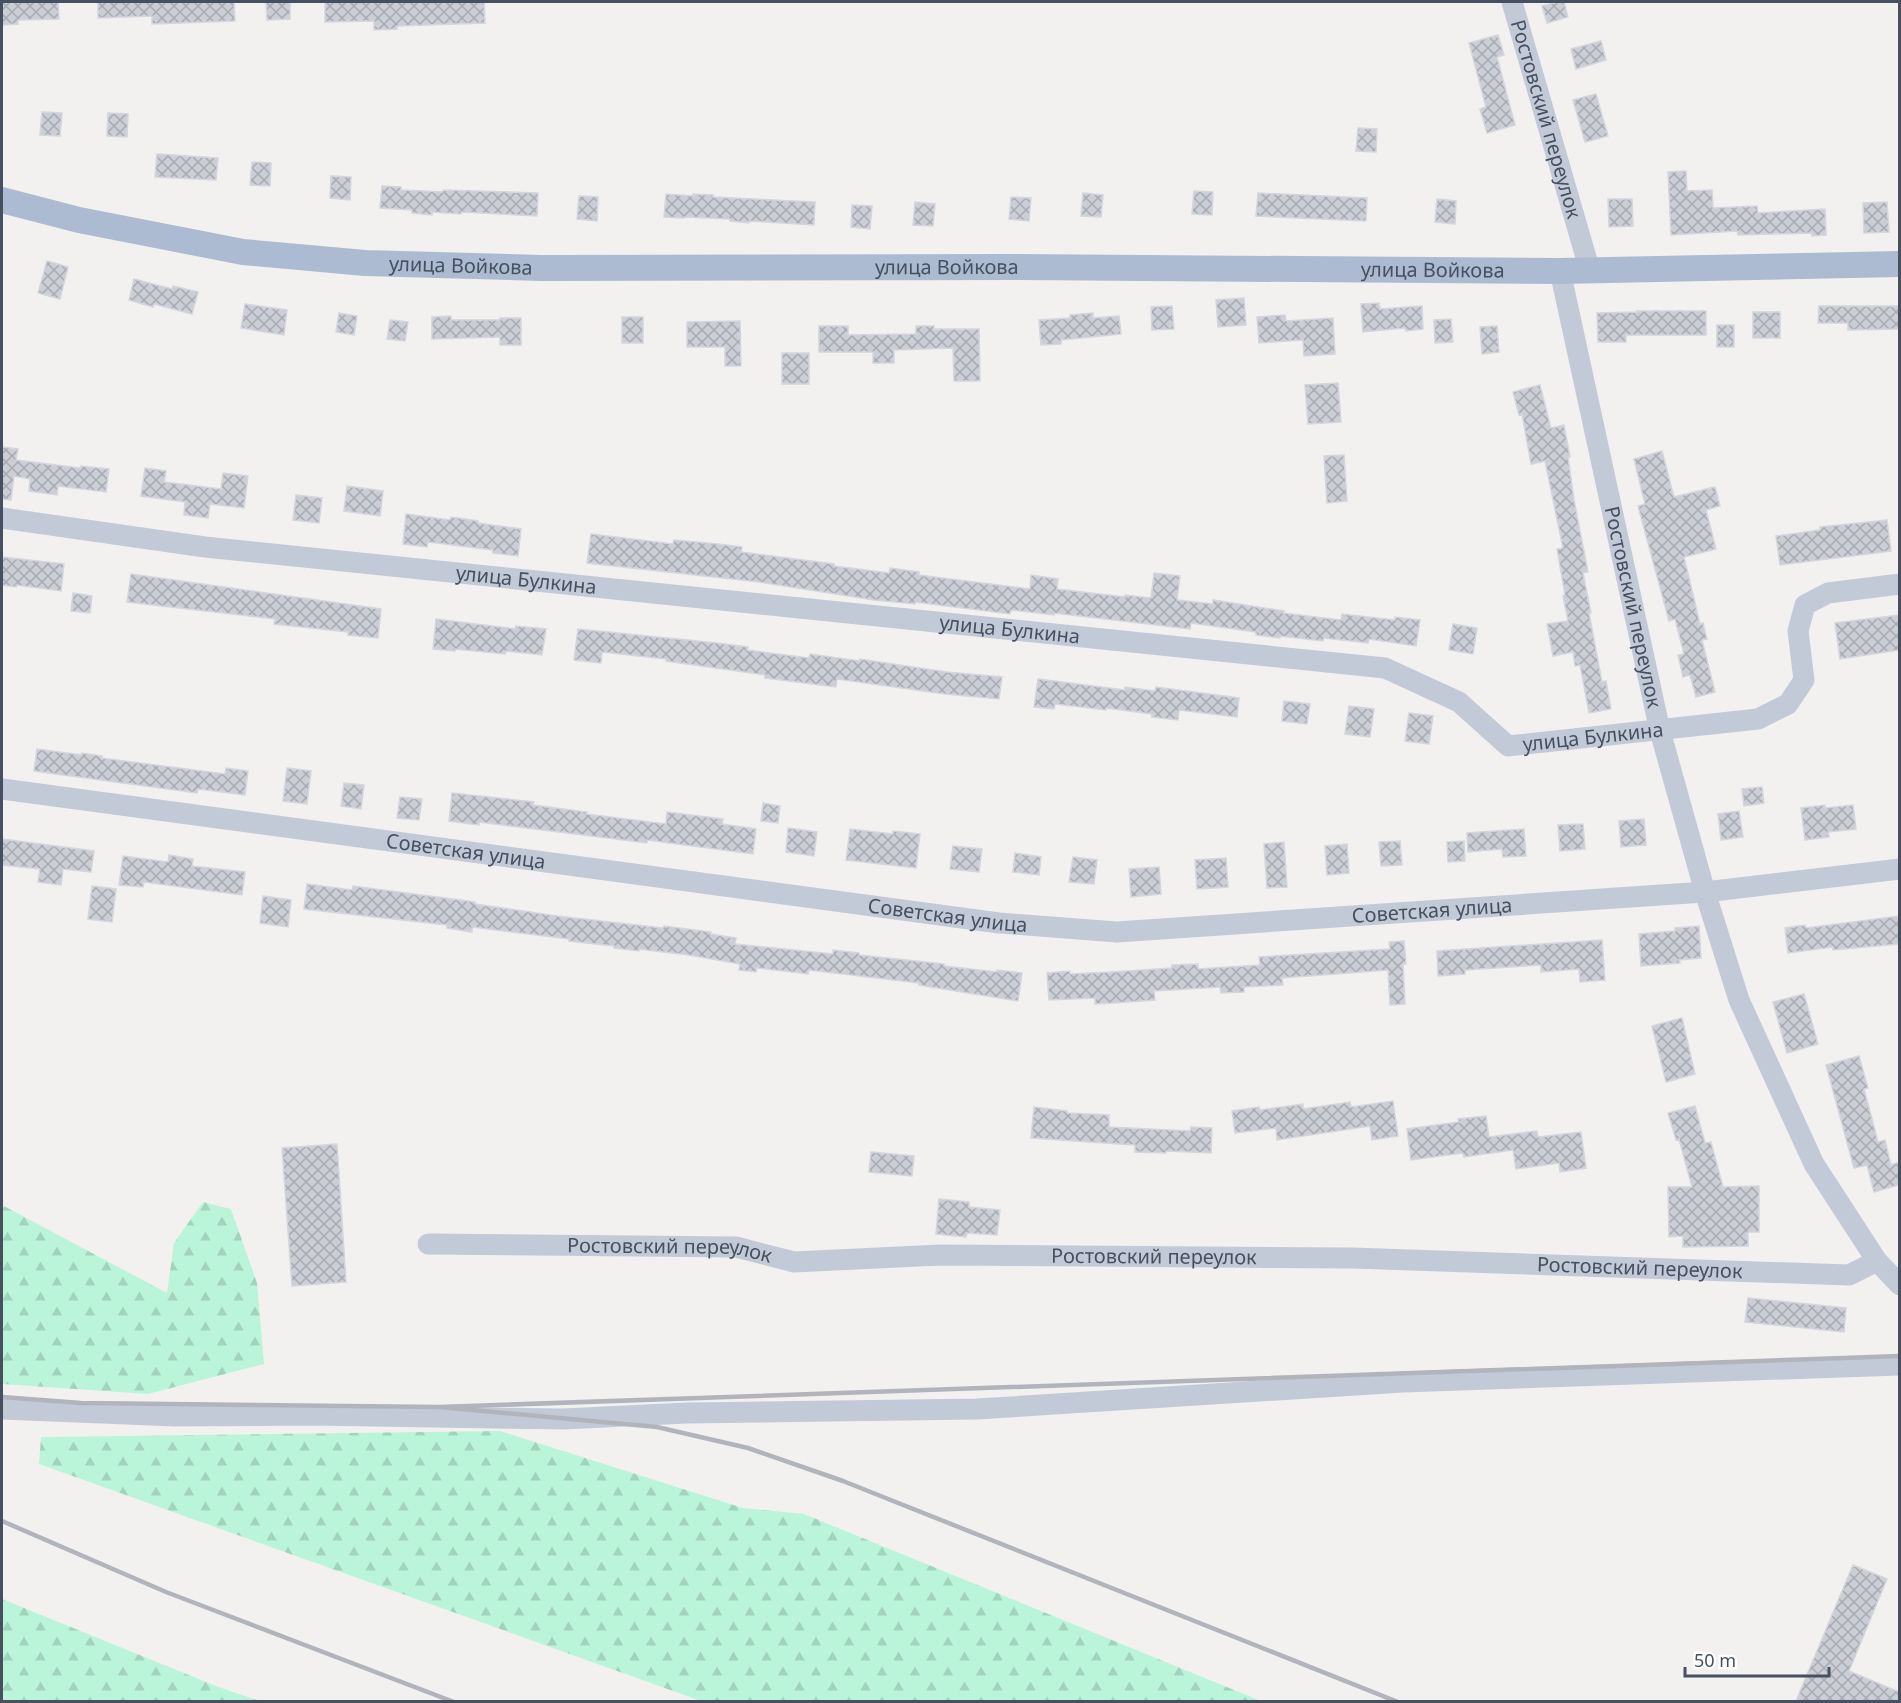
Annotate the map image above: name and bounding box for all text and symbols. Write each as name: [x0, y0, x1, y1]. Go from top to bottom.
street label: Ростовский переулок: [1505, 16, 1588, 222]
street label: улица Войкова: [389, 250, 533, 281]
street label: улица Войкова: [875, 253, 1019, 280]
street label: улица Войкова: [1361, 256, 1505, 284]
street label: Ростовский переулок: [1599, 504, 1669, 711]
street label: улица Булкина: [455, 559, 598, 600]
street label: улица Булкина: [938, 608, 1081, 650]
street label: улица Булкина: [1521, 715, 1665, 757]
street label: Советская улица: [384, 827, 547, 875]
street label: Советская улица: [1351, 891, 1513, 929]
street label: Советская улица: [866, 892, 1028, 938]
street label: Ростовский переулок: [567, 1231, 776, 1269]
street label: Ростовский переулок: [1051, 1242, 1257, 1270]
street label: Ростовский переулок: [1536, 1250, 1743, 1284]
scale bar: [1685, 1640, 1829, 1678]
text: 50 m: [1694, 1648, 1736, 1672]

